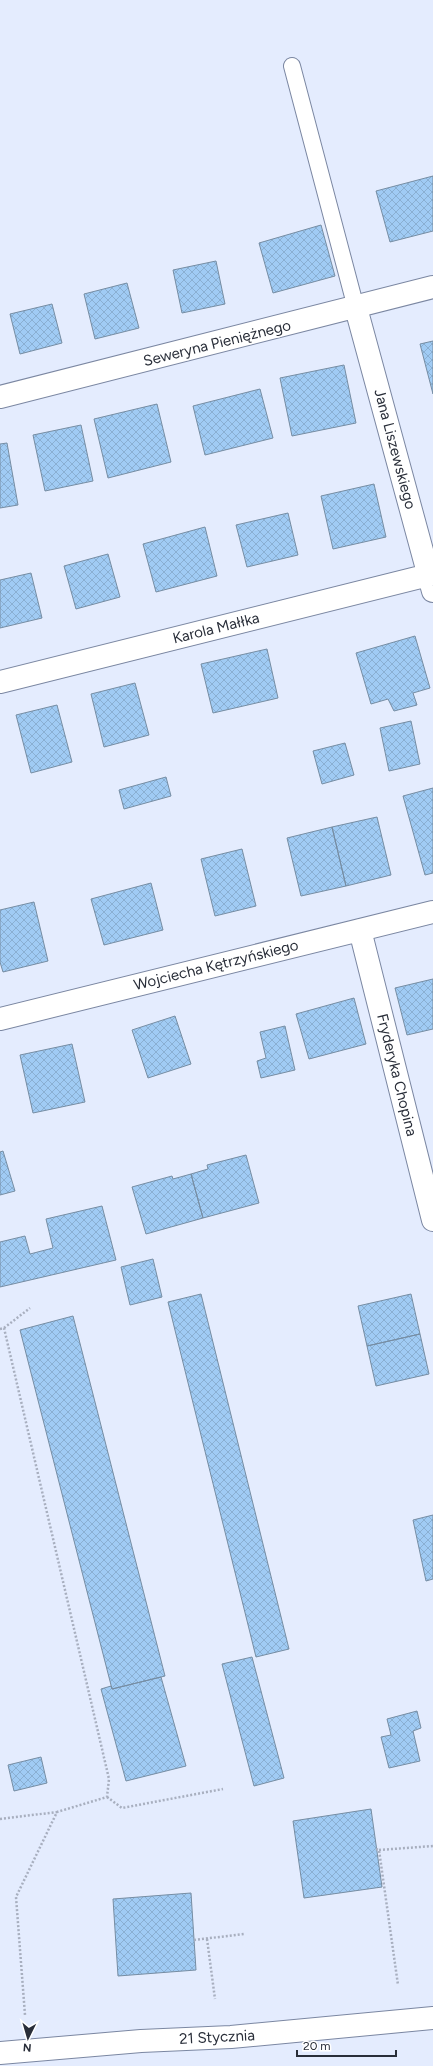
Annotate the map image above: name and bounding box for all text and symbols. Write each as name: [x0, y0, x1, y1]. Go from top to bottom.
street label: Seweryna Pieniężnego: [141, 316, 293, 370]
street label: Jana Liszewskiego: [370, 387, 420, 511]
street label: Karola Małłka: [171, 609, 261, 647]
street label: Wojciecha Kętrzyńskiego: [132, 936, 301, 994]
street label: Fryderyka Chopina: [373, 1012, 421, 1138]
north arrow: [8, 2018, 48, 2058]
street label: 21 Stycznia: [179, 2026, 255, 2048]
scale bar: [297, 2032, 396, 2058]
text: 20 m: [303, 2039, 331, 2053]
text: N: [22, 2041, 32, 2054]

